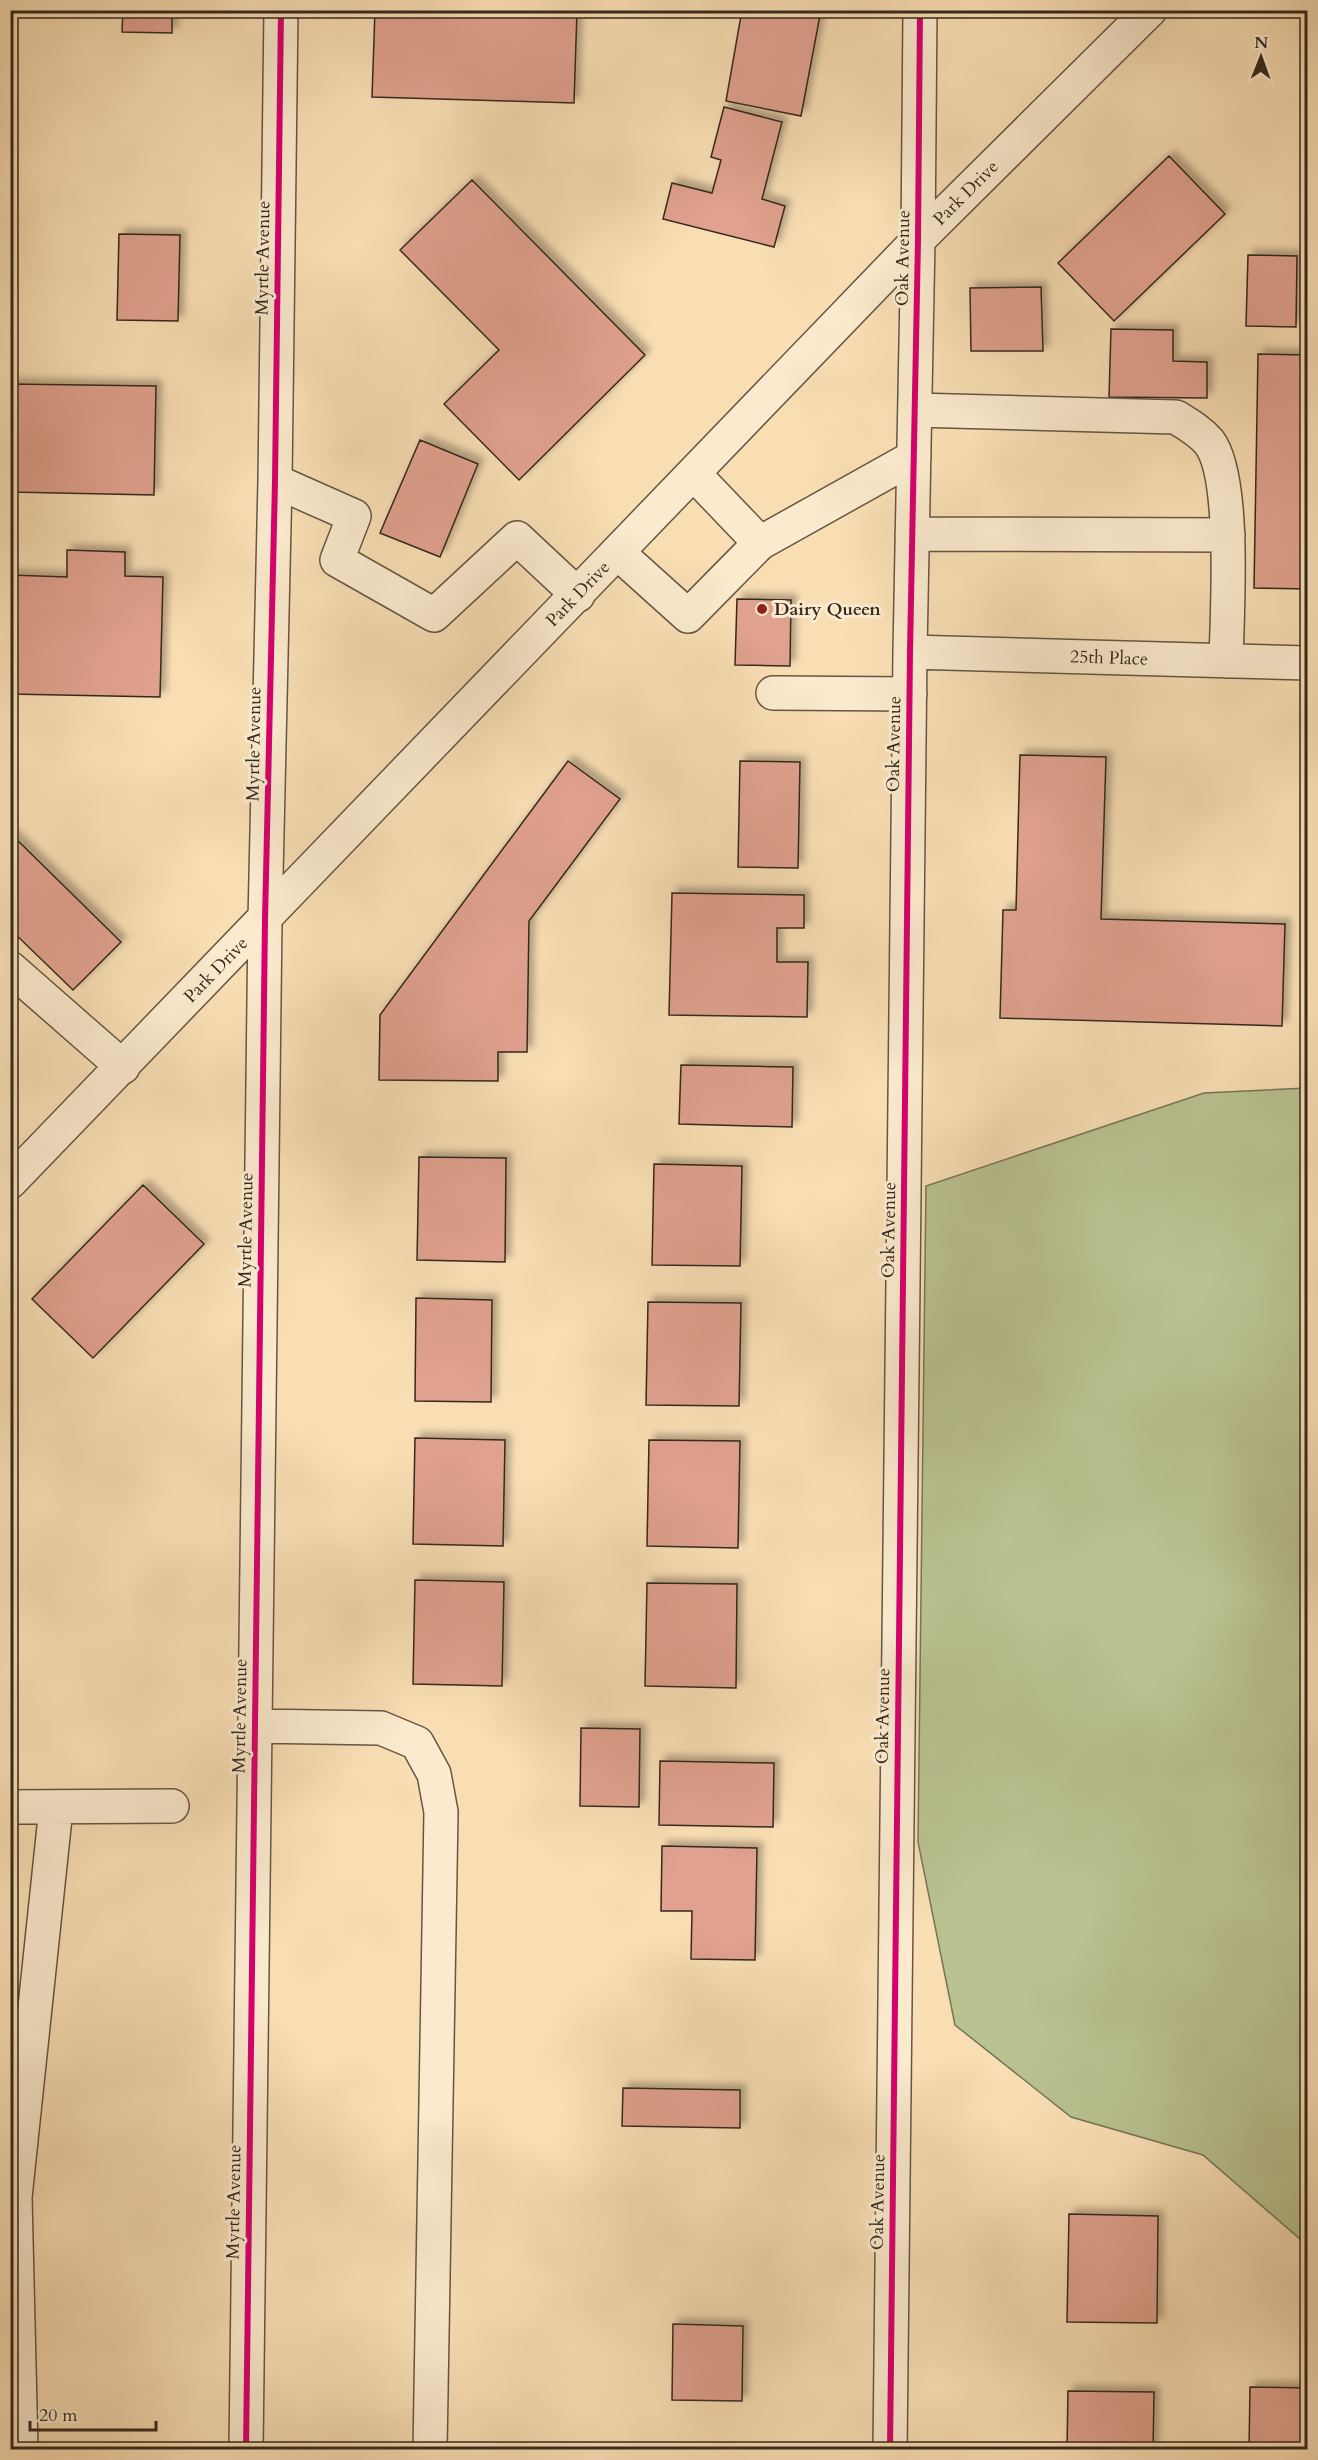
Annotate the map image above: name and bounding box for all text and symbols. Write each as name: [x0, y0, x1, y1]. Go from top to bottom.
north arrow: [1231, 27, 1291, 87]
text: N: [1254, 32, 1268, 54]
street label: Park Drive: [928, 155, 1004, 231]
street label: Myrtle Avenue: [250, 200, 276, 316]
street label: Oak Avenue: [890, 210, 916, 306]
street label: Park Drive: [540, 555, 616, 633]
place label: Dairy Queen: [774, 597, 881, 622]
marker: Dairy Queen: [755, 602, 769, 616]
street label: 25th Place: [1069, 644, 1149, 672]
street label: Myrtle Avenue: [241, 686, 267, 802]
street label: Oak Avenue: [881, 696, 907, 792]
street label: Park Drive: [178, 931, 254, 1009]
street label: Myrtle Avenue: [233, 1172, 259, 1288]
street label: Oak Avenue: [876, 1182, 902, 1278]
street label: Myrtle Avenue: [227, 1658, 253, 1774]
street label: Oak Avenue: [870, 1668, 896, 1764]
street label: Myrtle Avenue: [221, 2144, 247, 2260]
street label: Oak Avenue: [865, 2154, 891, 2250]
scale bar: [30, 2394, 156, 2432]
text: 20 m: [39, 2403, 78, 2428]

